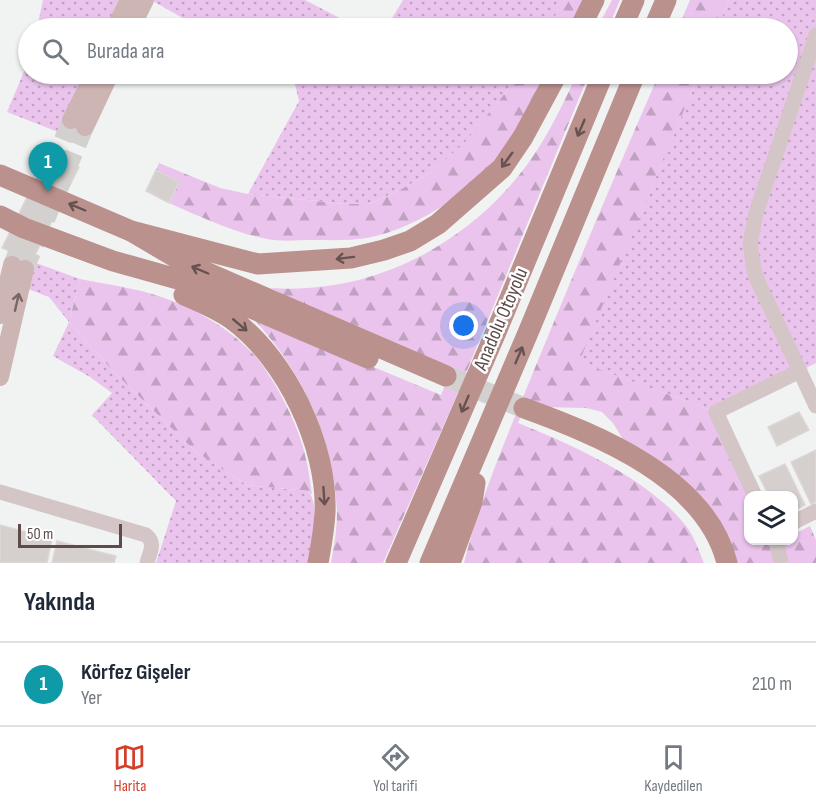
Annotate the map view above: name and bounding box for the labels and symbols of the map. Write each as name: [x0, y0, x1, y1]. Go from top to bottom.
one-way arrow: [575, 118, 586, 136]
pin: 1: [28, 142, 68, 192]
one-way arrow: [501, 152, 513, 168]
one-way arrow: [68, 201, 86, 212]
one-way arrow: [335, 253, 355, 264]
one-way arrow: [191, 264, 210, 275]
street label: Anadolu Otoyolu: [468, 264, 533, 375]
one-way arrow: [12, 293, 24, 312]
your location: [449, 311, 478, 340]
one-way arrow: [232, 319, 248, 332]
one-way arrow: [514, 346, 525, 365]
one-way arrow: [459, 394, 470, 413]
one-way arrow: [319, 485, 330, 505]
scale bar: [18, 521, 122, 548]

